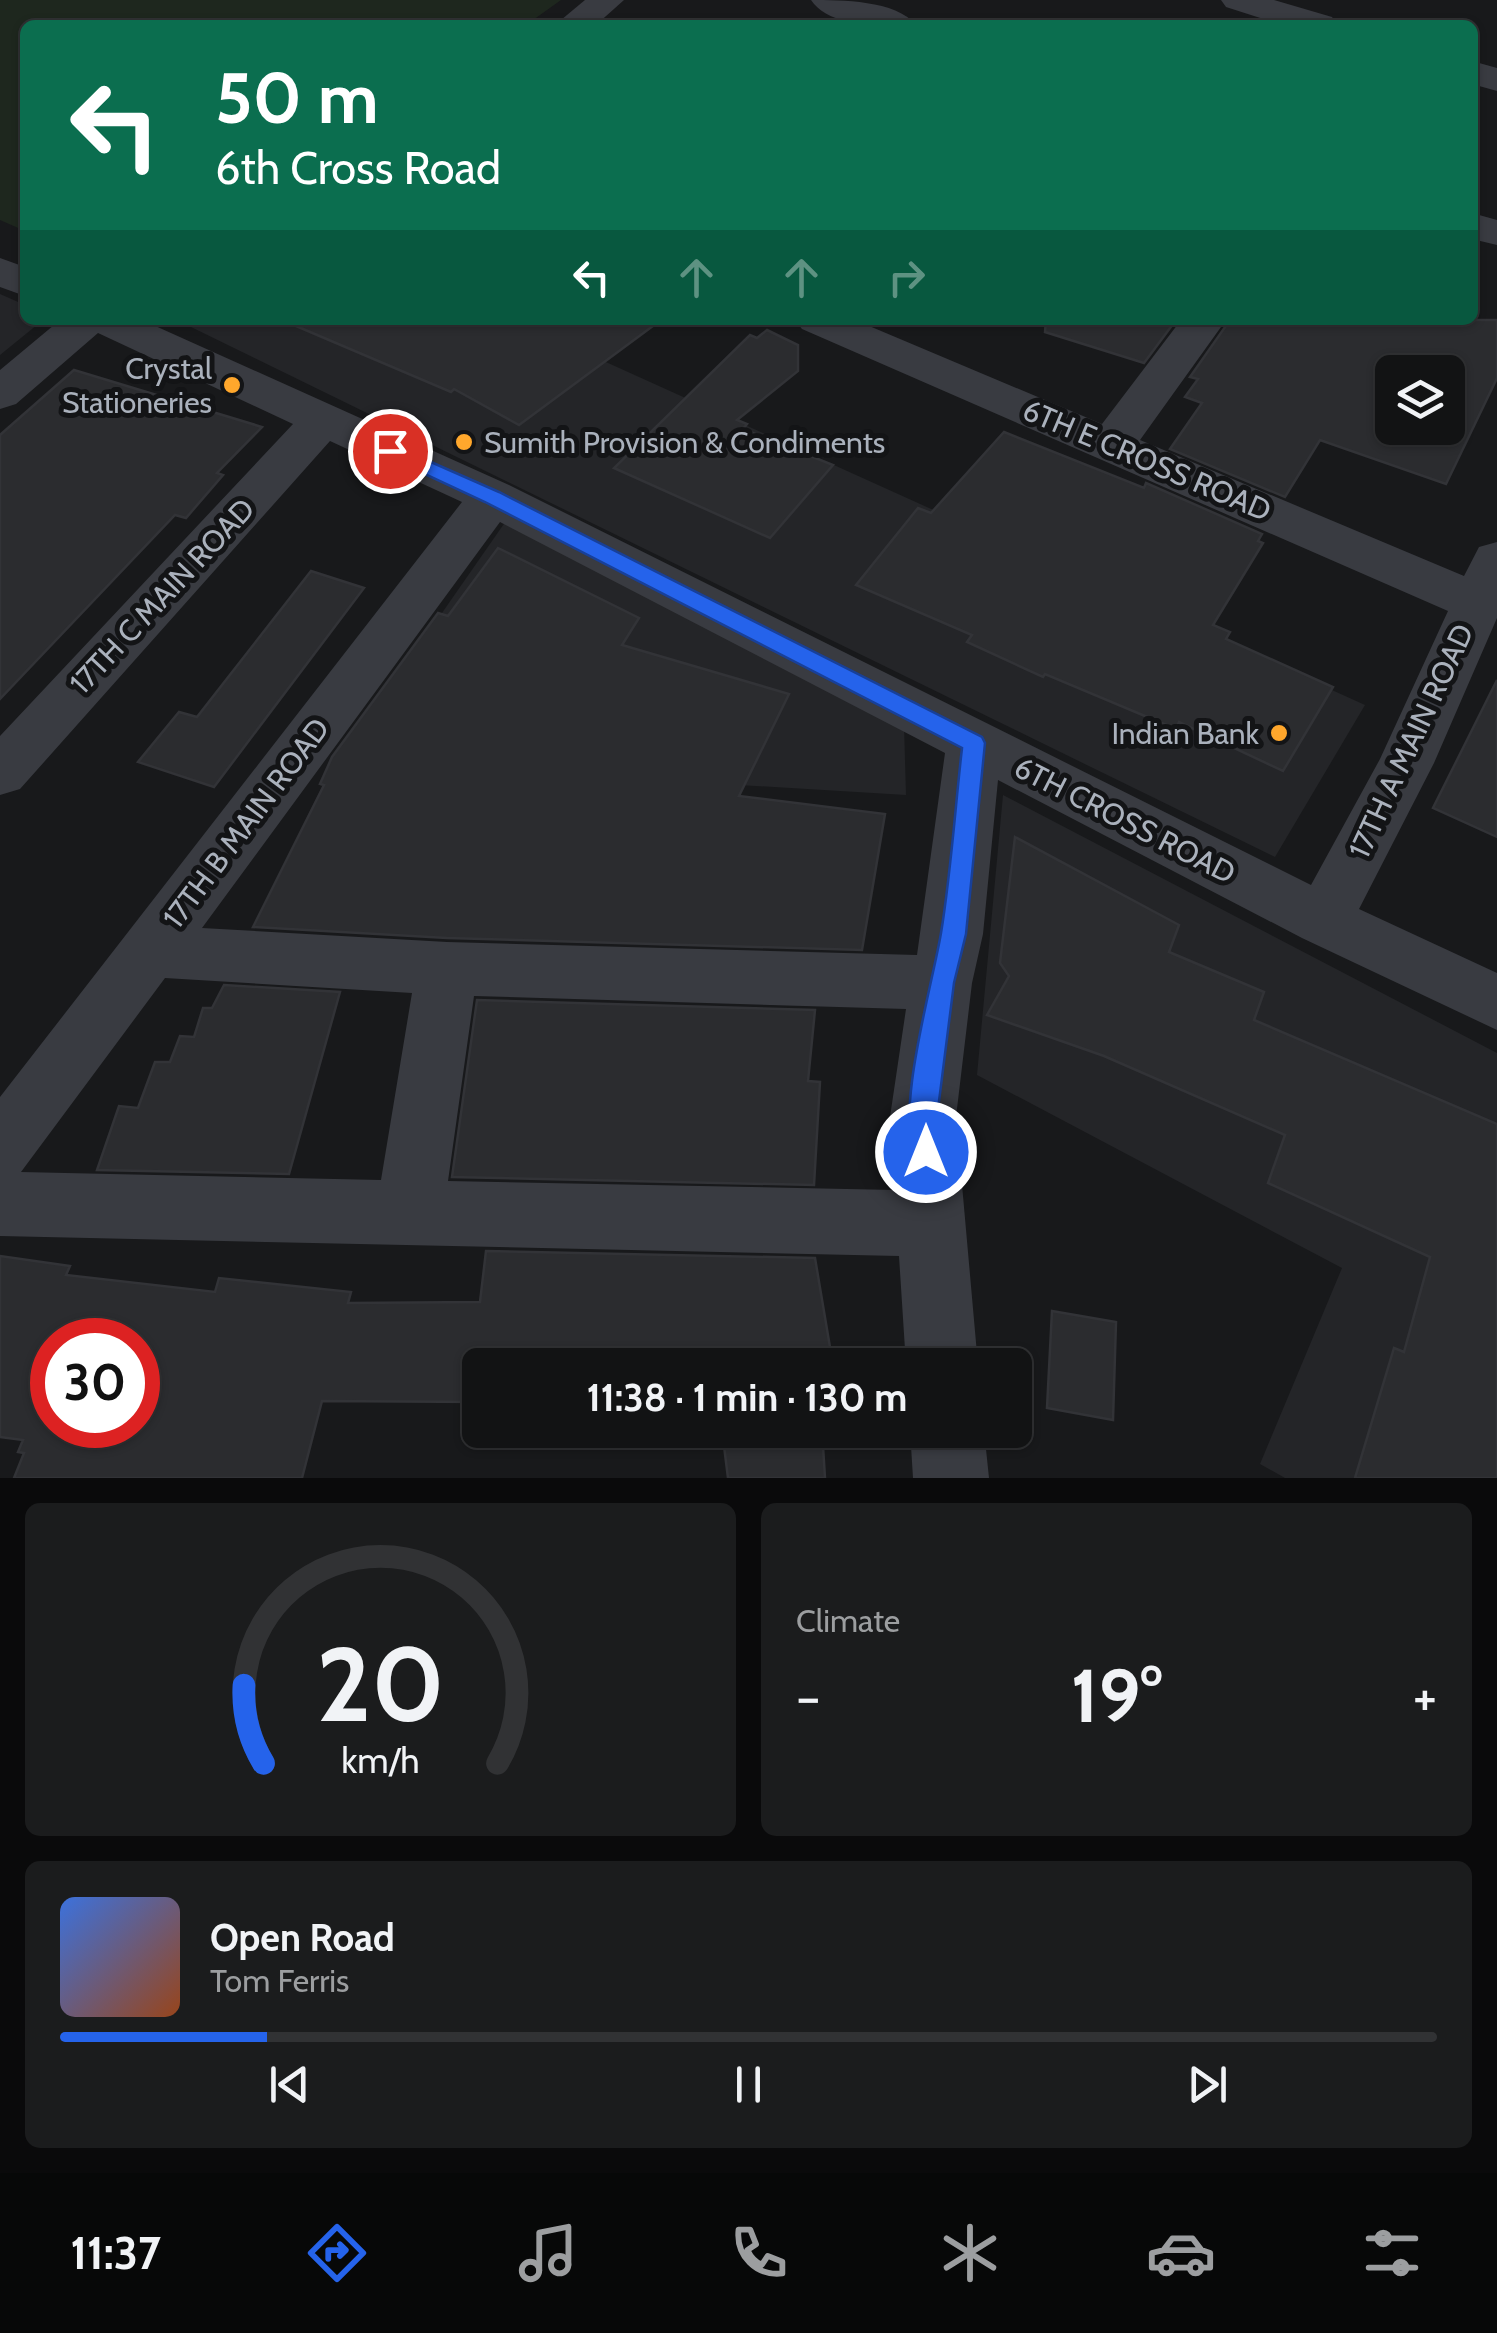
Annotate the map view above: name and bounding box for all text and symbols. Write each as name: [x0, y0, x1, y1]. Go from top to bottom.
text: 50 m: [215, 55, 379, 141]
icon: left: [50, 60, 180, 190]
text: 6th Cross Road: [215, 141, 501, 195]
icon: left: [564, 250, 619, 305]
icon: ahead: [669, 250, 724, 305]
icon: ahead: [774, 250, 829, 305]
icon: right: [879, 250, 934, 305]
place label: Crystal Stationeries: [62, 350, 212, 421]
map controls: [1375, 355, 1465, 445]
button: layers: [1375, 355, 1465, 445]
marker: Crystal Stationeries: [221, 374, 243, 396]
street label: 6TH E CROSS ROAD: [1017, 391, 1277, 529]
pin: [348, 409, 433, 494]
icon: arrive: [363, 424, 418, 479]
place label: Sumith Provision & Condiments: [484, 424, 885, 461]
marker: Sumith Provision & Condiments: [453, 431, 475, 453]
street label: 17TH C MAIN ROAD: [62, 490, 262, 702]
street label: 17TH A MAIN ROAD: [1341, 618, 1481, 864]
street label: 17TH B MAIN ROAD: [155, 711, 337, 935]
place label: Indian Bank: [1111, 715, 1260, 752]
marker: Indian Bank: [1268, 722, 1290, 744]
street label: 6TH CROSS ROAD: [1008, 748, 1242, 892]
position arrow: [874, 1100, 978, 1204]
speed limit sign: 30: [30, 1318, 160, 1448]
text: 11:38 · 1 min · 130 m: [587, 1374, 907, 1421]
text: Climate: [796, 1601, 900, 1640]
text: 20: [316, 1621, 445, 1747]
text: 19°: [1071, 1650, 1162, 1741]
text: −: [796, 1663, 820, 1730]
text: +: [1413, 1663, 1437, 1730]
text: km/h: [341, 1739, 420, 1782]
text: Open Road: [210, 1914, 395, 1961]
text: Tom Ferris: [210, 1961, 349, 2000]
icon: previous: [262, 2057, 317, 2112]
icon: pause: [721, 2057, 776, 2112]
icon: next: [1180, 2057, 1235, 2112]
icon: directions: [302, 2218, 372, 2288]
icon: music: [513, 2218, 583, 2288]
icon: phone: [724, 2218, 794, 2288]
icon: climate: [935, 2218, 1005, 2288]
icon: car: [1146, 2218, 1216, 2288]
icon: filters: [1357, 2218, 1427, 2288]
text: 11:37: [70, 2226, 161, 2280]

